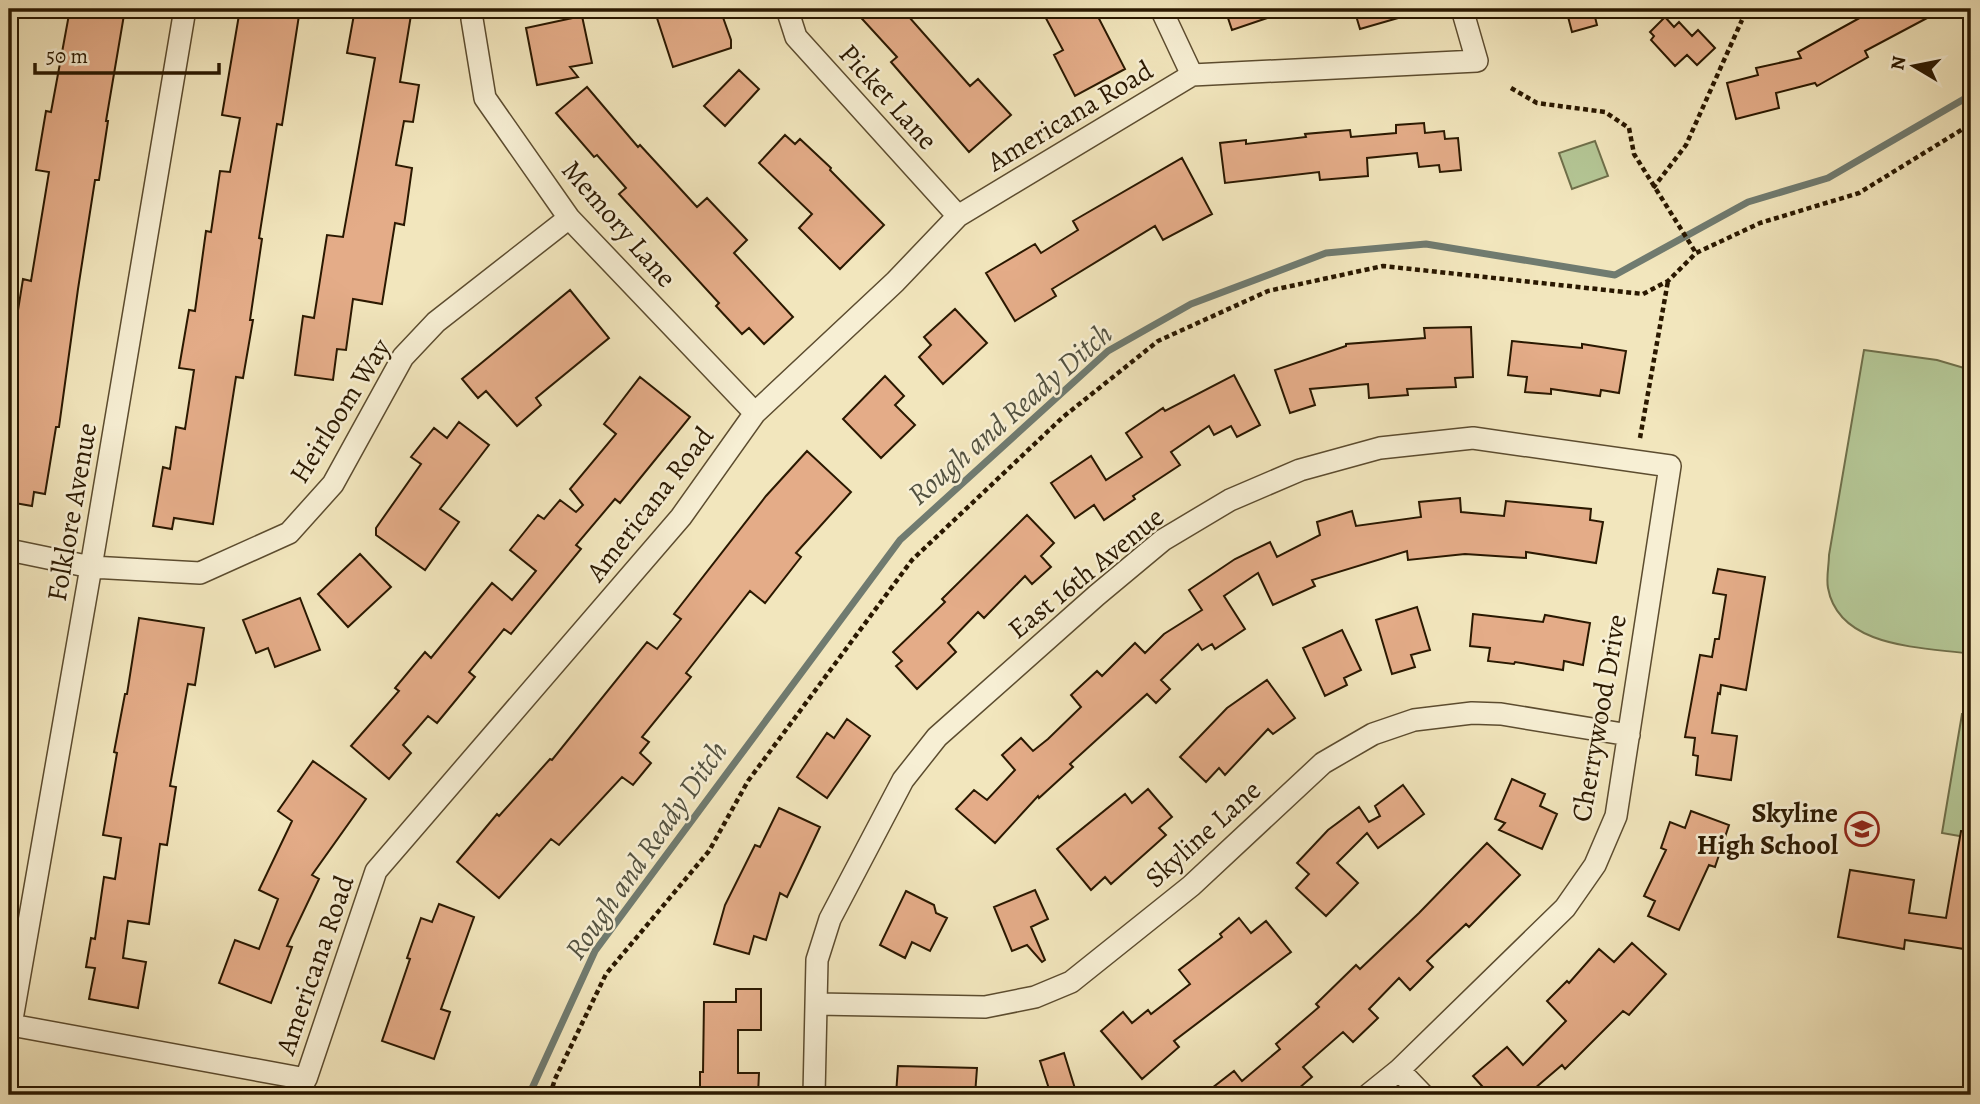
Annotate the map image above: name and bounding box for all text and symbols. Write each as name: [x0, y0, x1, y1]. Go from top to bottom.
scale bar: [35, 32, 219, 76]
north arrow: [1878, 32, 1948, 102]
street label: Picket Lane: [830, 36, 946, 158]
text: 50 m: [46, 42, 88, 70]
street label: Americana Road: [979, 51, 1161, 181]
text: N: [1884, 54, 1912, 72]
street label: Memory Lane: [553, 152, 685, 296]
water label: Rough and Ready Ditch: [899, 314, 1121, 514]
street label: Heirloom Way: [280, 331, 400, 491]
street label: Americana Road: [577, 418, 723, 590]
street label: Folklore Avenue: [38, 420, 106, 604]
street label: East 16th Avenue: [1000, 498, 1172, 648]
street label: Cherrywood Drive: [1562, 611, 1636, 825]
water label: Rough and Ready Ditch: [555, 732, 737, 968]
street label: Skyline Lane: [1137, 772, 1269, 896]
place label: Skyline High School: [1697, 794, 1839, 864]
school or university icon: Skyline High School: [1843, 810, 1881, 848]
street label: Americana Road: [266, 869, 364, 1061]

